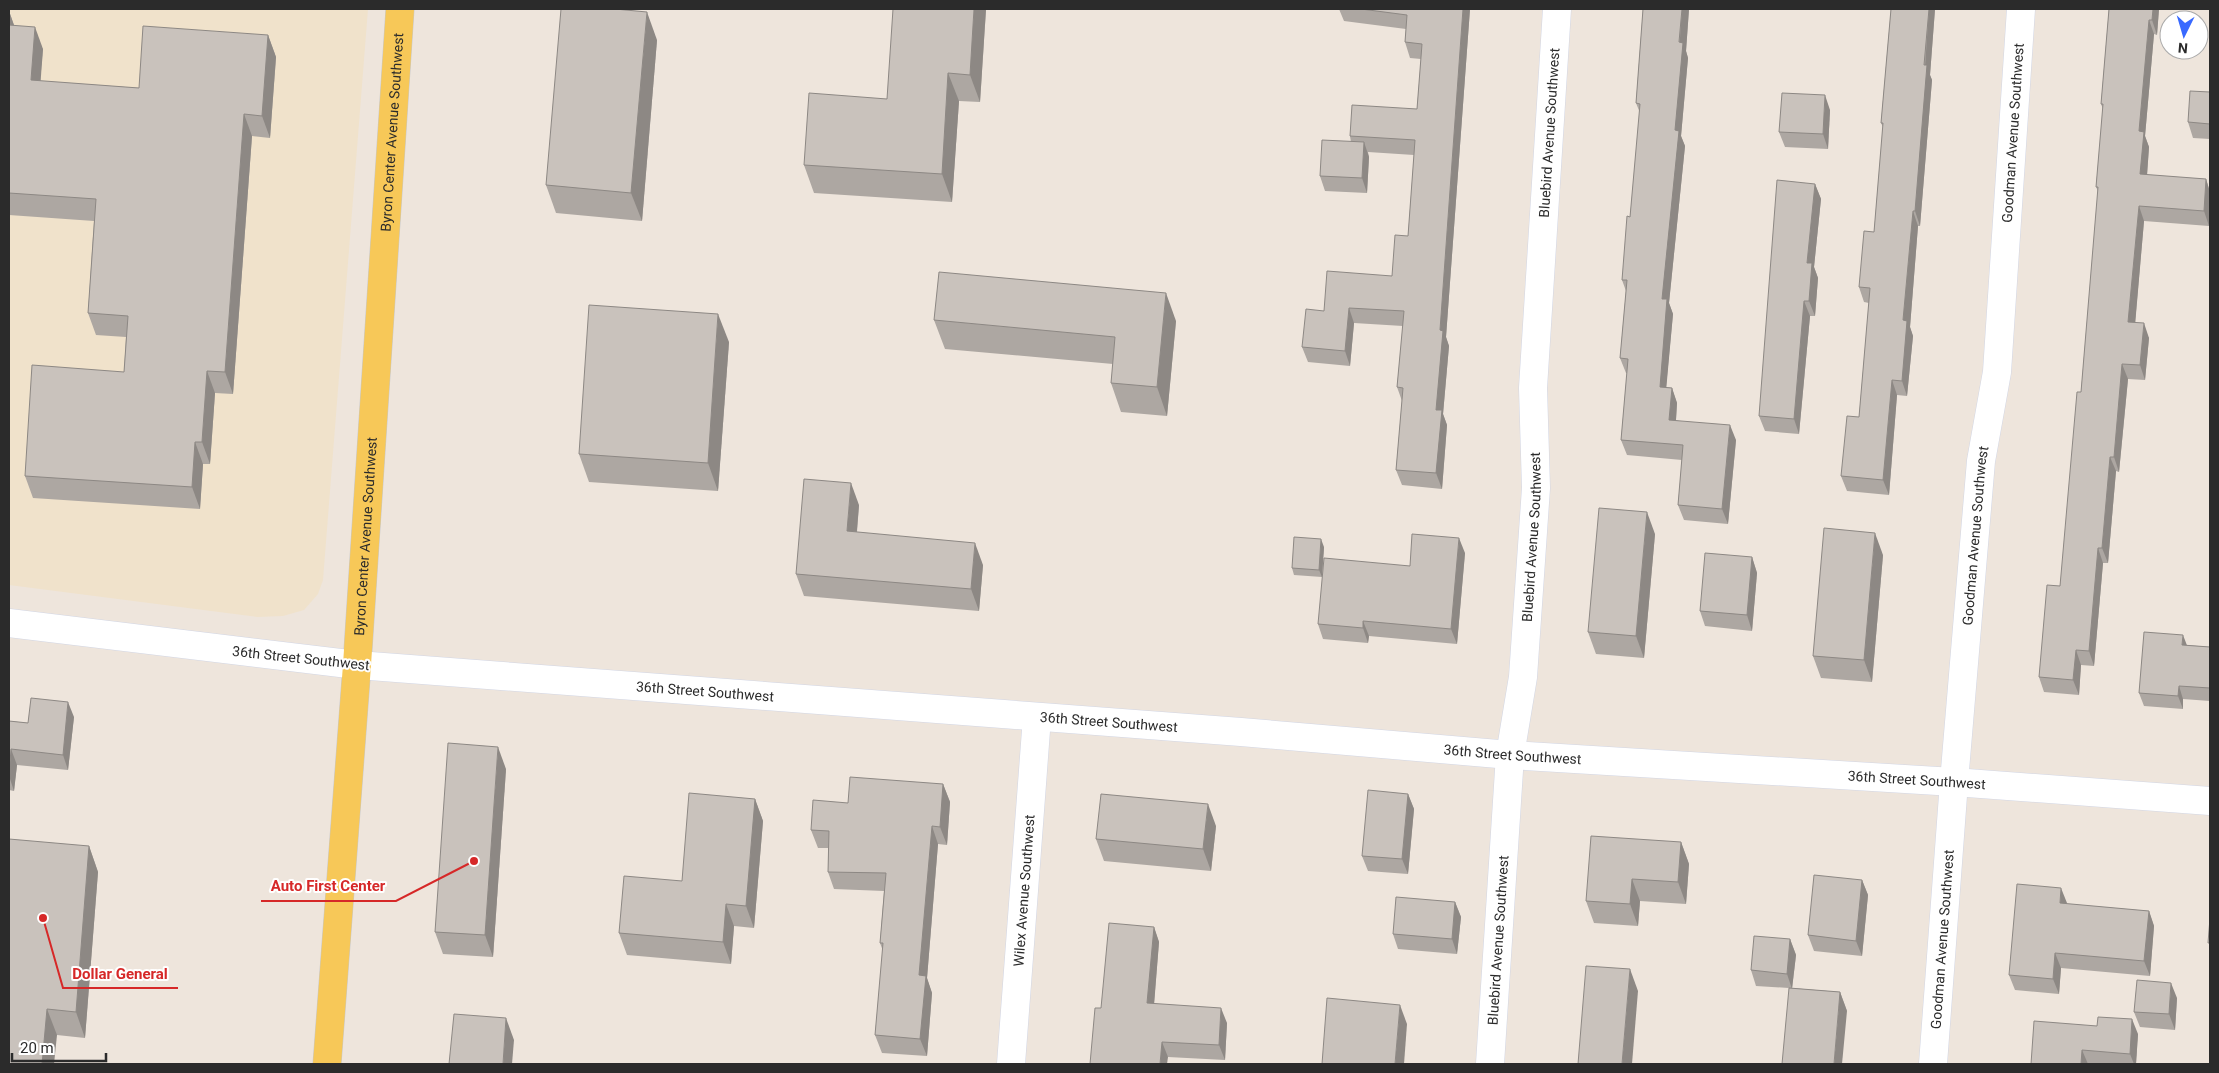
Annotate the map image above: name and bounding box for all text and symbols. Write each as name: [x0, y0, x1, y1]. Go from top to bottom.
north arrow: [2159, 10, 2209, 60]
street label: Byron Center Avenue Southwest: [377, 32, 406, 232]
text: N: [2177, 40, 2188, 56]
street label: Goodman Avenue Southwest: [1999, 42, 2027, 223]
street label: Bluebird Avenue Southwest: [1536, 47, 1563, 218]
street label: Byron Center Avenue Southwest: [351, 436, 380, 636]
street label: Goodman Avenue Southwest: [1959, 444, 1992, 626]
street label: Bluebird Avenue Southwest: [1519, 452, 1544, 622]
street label: 36th Street Southwest: [232, 643, 371, 673]
street label: 36th Street Southwest: [636, 678, 775, 705]
street label: 36th Street Southwest: [1039, 709, 1179, 735]
street label: 36th Street Southwest: [1443, 741, 1582, 767]
street label: 36th Street Southwest: [1847, 768, 1987, 792]
street label: Wilex Avenue Southwest: [1010, 813, 1038, 967]
street label: Goodman Avenue Southwest: [1928, 849, 1957, 1030]
street label: Bluebird Avenue Southwest: [1485, 854, 1512, 1026]
callout: Auto First Center: [261, 871, 396, 901]
text: Auto First Center: [271, 877, 386, 895]
callout: Dollar General: [63, 958, 178, 988]
text: Dollar General: [72, 965, 168, 983]
scale bar: [12, 1030, 106, 1062]
text: 20 m: [20, 1039, 54, 1057]

